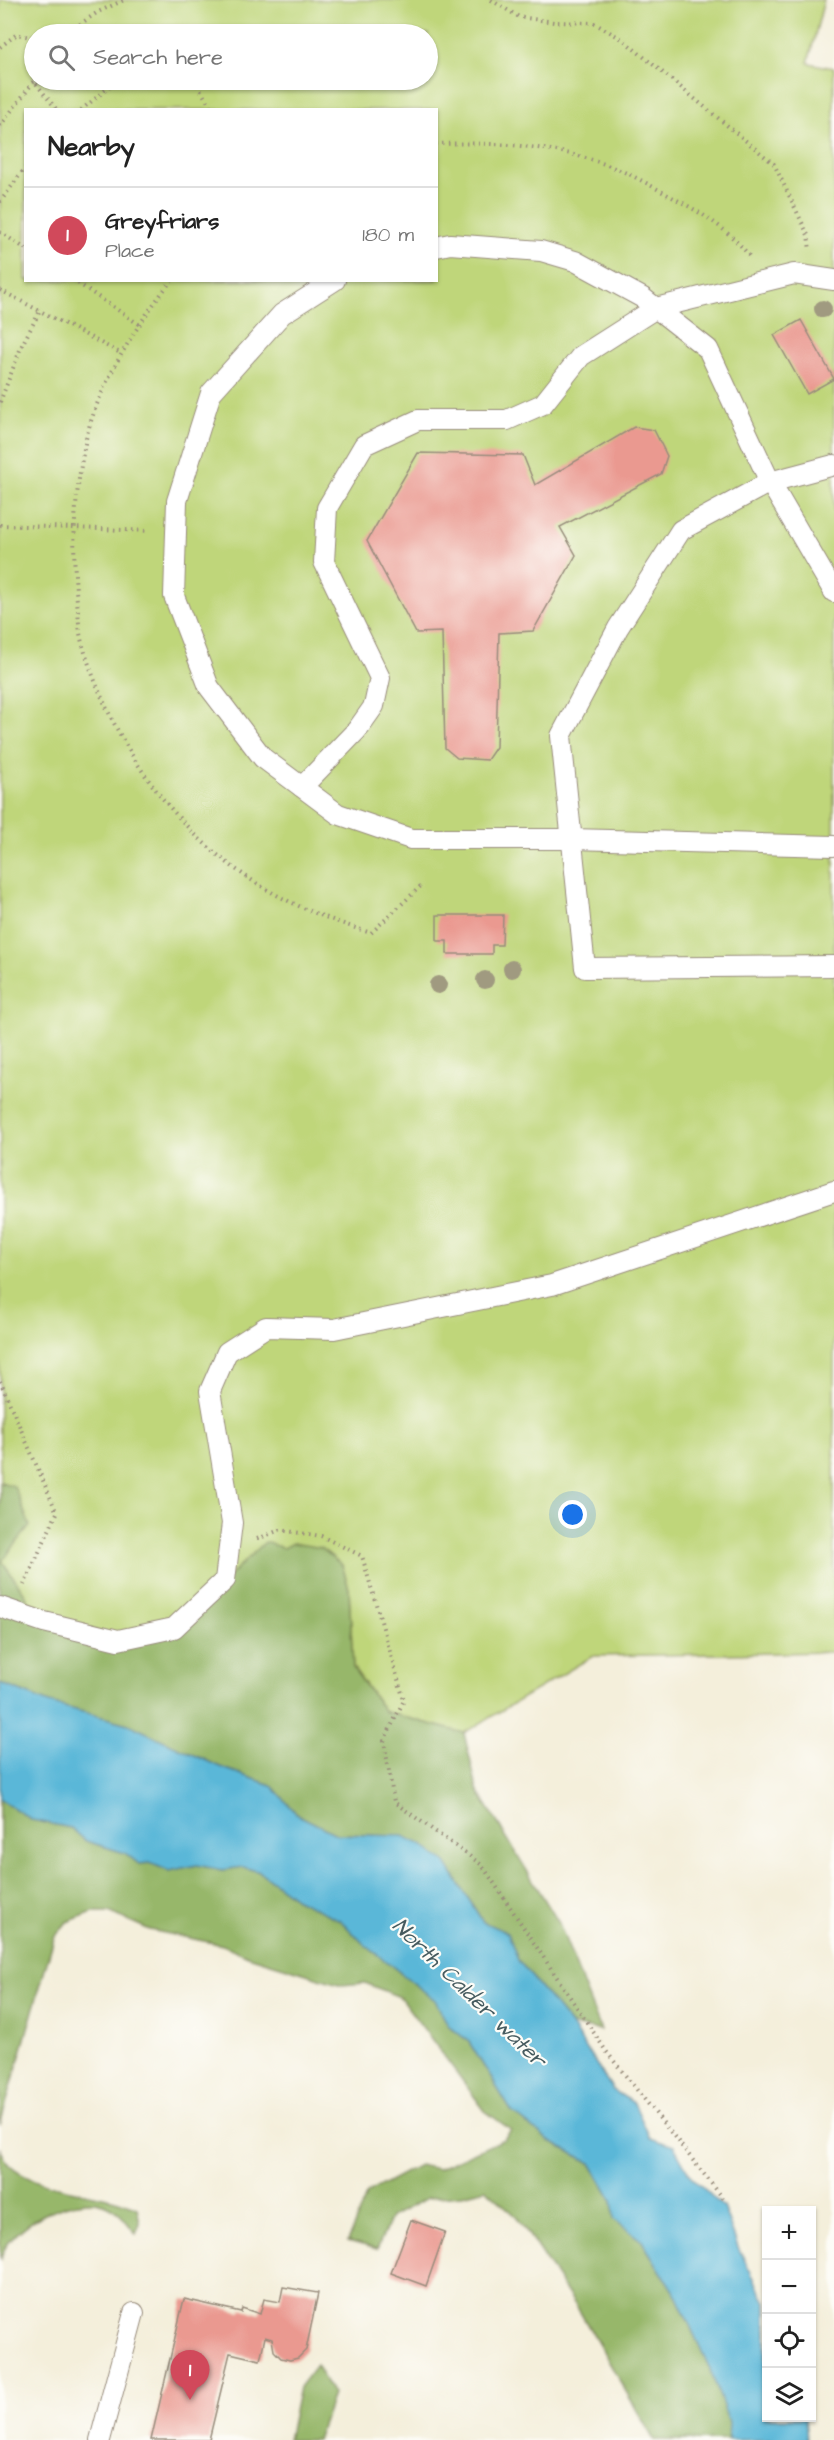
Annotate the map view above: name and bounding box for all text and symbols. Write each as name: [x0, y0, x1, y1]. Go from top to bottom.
search box: [24, 24, 438, 90]
icon: search: [45, 41, 78, 74]
text: Search here: [93, 42, 223, 73]
text: Nearby: [48, 129, 135, 165]
text: Greyfriars: [105, 206, 219, 237]
text: 1: [66, 221, 69, 249]
text: 180 m: [362, 221, 414, 249]
text: Place: [105, 237, 155, 265]
your location: [558, 1500, 587, 1529]
water label: North Calder water: [385, 1911, 555, 2077]
map controls: [762, 2206, 816, 2422]
button: +: [762, 2206, 816, 2260]
button: −: [762, 2260, 816, 2314]
button: locate: [762, 2314, 816, 2368]
pin: 1: [170, 2350, 210, 2400]
button: layers: [762, 2368, 816, 2422]

